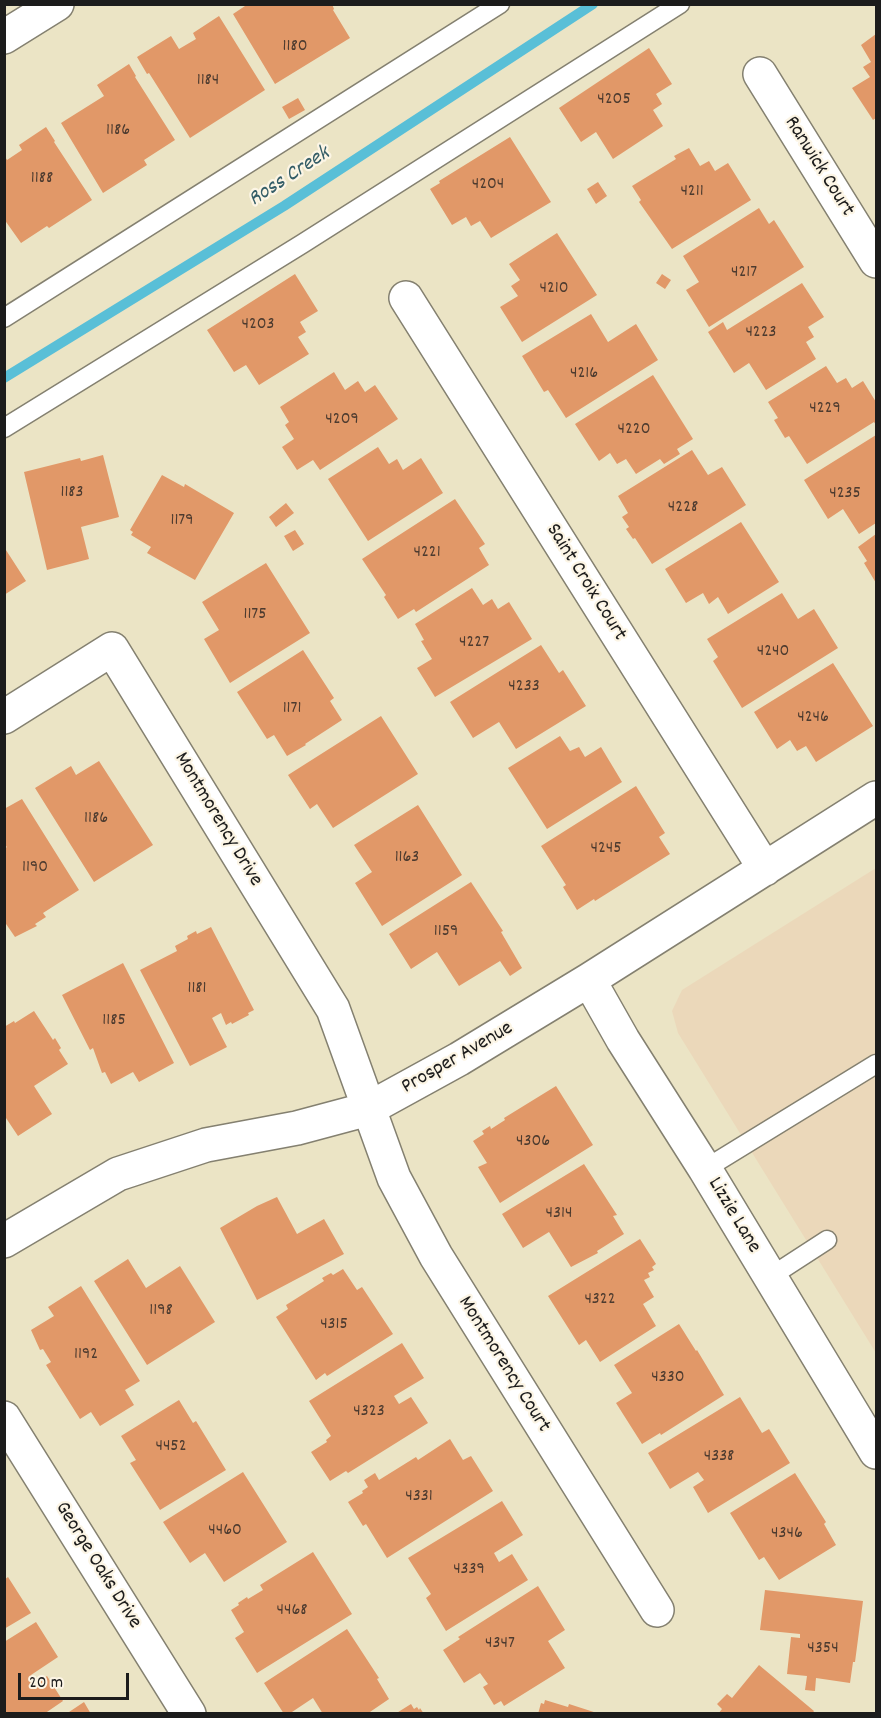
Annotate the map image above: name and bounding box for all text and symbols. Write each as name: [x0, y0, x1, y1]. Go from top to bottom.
house number: 1180: [283, 37, 307, 59]
house number: 1184: [197, 71, 219, 93]
house number: 4205: [597, 90, 631, 112]
street label: Ranwick Court: [777, 112, 859, 222]
house number: 1186: [106, 121, 130, 143]
water label: Ross Creek: [244, 142, 336, 214]
house number: 1188: [31, 169, 53, 191]
house number: 4204: [472, 175, 504, 197]
house number: 4211: [680, 182, 704, 204]
house number: 4217: [731, 263, 757, 285]
house number: 4210: [539, 279, 569, 301]
house number: 4203: [241, 315, 275, 337]
house number: 4223: [745, 323, 777, 345]
house number: 4216: [570, 364, 598, 386]
house number: 4229: [809, 399, 841, 421]
house number: 4209: [325, 410, 359, 432]
house number: 4220: [617, 420, 651, 442]
house number: 1183: [60, 483, 84, 505]
house number: 4235: [829, 484, 861, 506]
house number: 4228: [668, 498, 698, 520]
house number: 1179: [170, 511, 194, 533]
street label: Saint Croix Court: [539, 520, 631, 646]
house number: 4221: [413, 543, 441, 565]
house number: 1175: [243, 605, 267, 627]
house number: 4227: [459, 633, 489, 655]
house number: 4240: [757, 642, 789, 664]
house number: 4233: [508, 677, 540, 699]
house number: 1171: [283, 699, 301, 721]
house number: 4246: [797, 708, 829, 730]
street label: Montmorency Drive: [167, 748, 267, 892]
house number: 1186: [84, 809, 108, 831]
house number: 4245: [590, 839, 622, 861]
house number: 1163: [395, 848, 419, 870]
house number: 1190: [22, 858, 48, 880]
house number: 1159: [434, 922, 458, 944]
house number: 1181: [187, 979, 207, 1001]
house number: 1185: [102, 1011, 126, 1033]
street label: Prosper Avenue: [398, 1017, 518, 1101]
house number: 4306: [516, 1132, 550, 1154]
street label: Lizzie Lane: [701, 1174, 765, 1258]
house number: 4314: [546, 1204, 572, 1226]
house number: 4322: [584, 1290, 616, 1312]
street label: Montmorency Court: [451, 1292, 555, 1438]
house number: 1198: [149, 1301, 173, 1323]
house number: 4315: [320, 1315, 348, 1337]
house number: 1192: [74, 1345, 98, 1367]
house number: 4330: [651, 1368, 685, 1390]
house number: 4323: [353, 1402, 385, 1424]
house number: 4452: [155, 1437, 187, 1459]
house number: 4338: [704, 1447, 734, 1469]
house number: 4331: [405, 1487, 433, 1509]
street label: George Oaks Drive: [48, 1498, 146, 1634]
house number: 4460: [208, 1521, 242, 1543]
house number: 4346: [771, 1524, 803, 1546]
house number: 4339: [453, 1560, 485, 1582]
house number: 4468: [277, 1601, 307, 1623]
house number: 4347: [485, 1634, 515, 1656]
house number: 4354: [807, 1639, 839, 1661]
scale bar: [21, 1661, 132, 1699]
text: 20 m: [29, 1671, 63, 1696]

